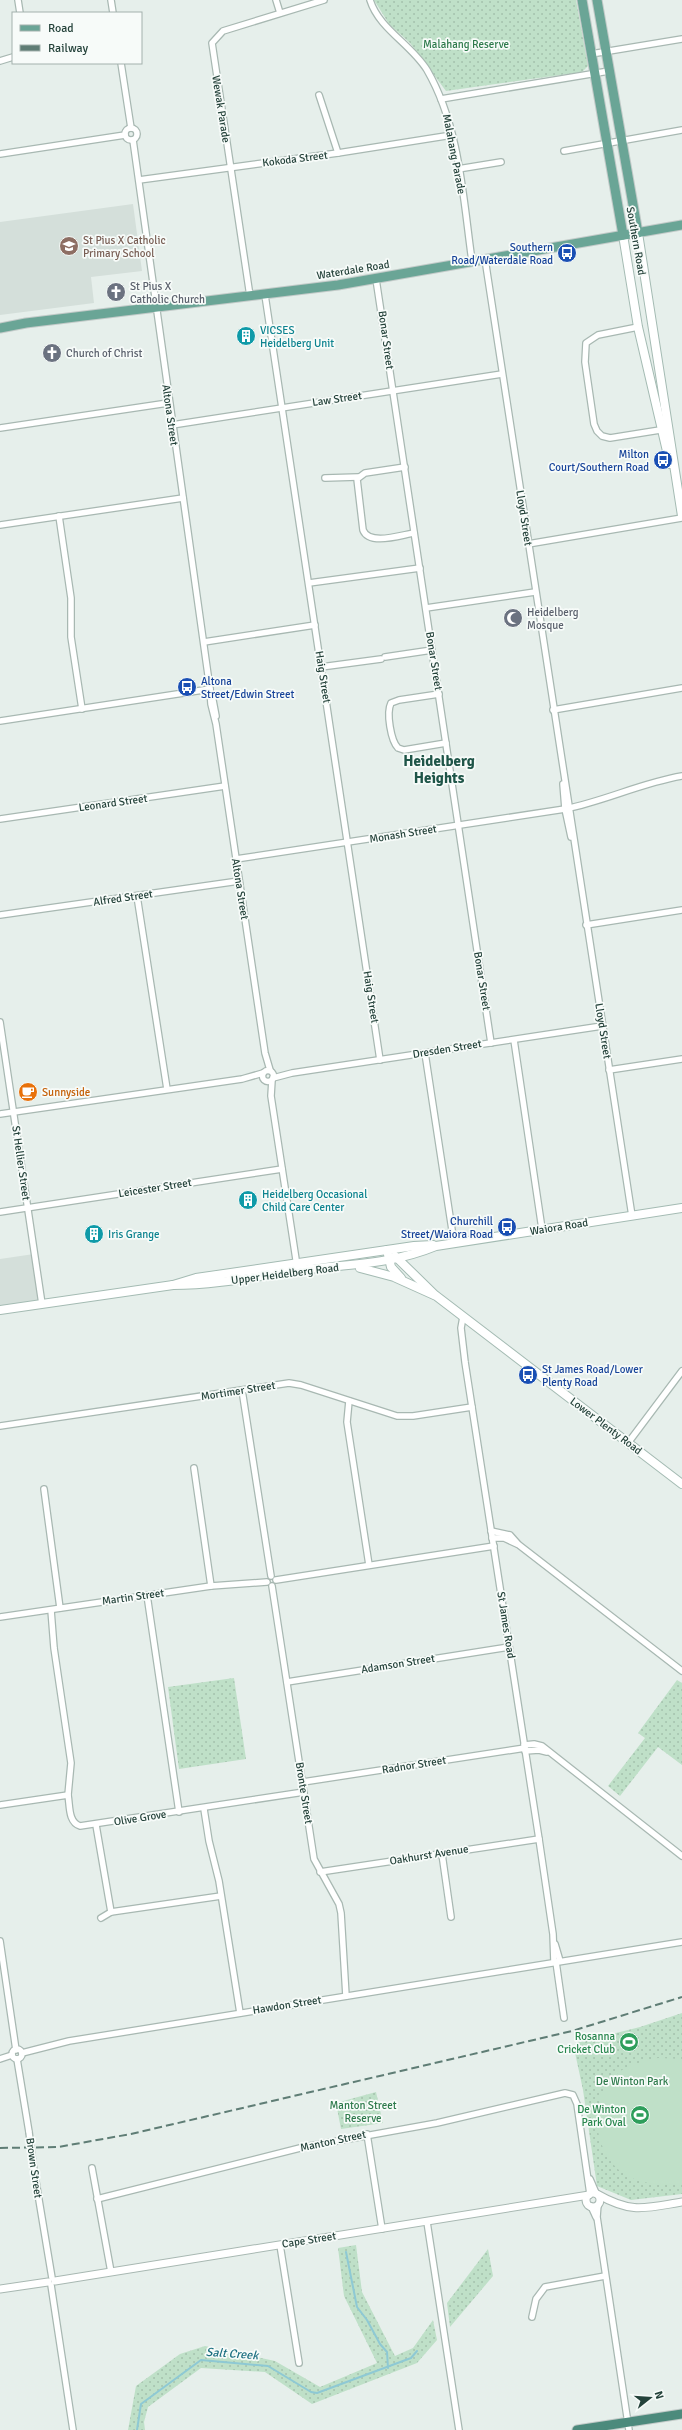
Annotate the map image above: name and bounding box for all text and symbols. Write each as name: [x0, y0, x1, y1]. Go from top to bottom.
legend: [12, 12, 142, 64]
text: Road: [48, 21, 74, 36]
park label: Malahang Reserve: [423, 38, 509, 51]
text: Railway: [48, 41, 88, 56]
street label: Wewak Parade: [209, 74, 233, 144]
street label: Malahang Parade: [440, 113, 468, 195]
street label: Kokoda Street: [262, 149, 328, 169]
street label: Southern Road: [624, 206, 648, 276]
place label: St Pius X Catholic Primary School: [83, 234, 166, 260]
school or university icon: St Pius X Catholic Primary School: [58, 235, 80, 257]
place label: Southern Road/Waterdale Road: [451, 241, 553, 267]
bus stop icon: Southern Road/Waterdale Road: [556, 242, 578, 264]
street label: Waterdale Road: [316, 258, 391, 282]
place label: St Pius X Catholic Church: [130, 280, 205, 306]
church icon: St Pius X Catholic Church: [105, 281, 127, 303]
street label: Bonar Street: [375, 310, 397, 370]
place label: VICSES Heidelberg Unit: [260, 324, 334, 350]
building icon: VICSES Heidelberg Unit: [235, 325, 257, 347]
church icon: Church of Christ: [41, 342, 63, 364]
place label: Church of Christ: [66, 347, 142, 360]
street label: Altona Street: [159, 383, 181, 447]
street label: Law Street: [311, 389, 363, 409]
place label: Milton Court/Southern Road: [549, 448, 649, 474]
bus stop icon: Milton Court/Southern Road: [652, 449, 674, 471]
street label: Lloyd Street: [513, 489, 535, 547]
place label: Heidelberg Mosque: [527, 606, 579, 632]
mosque icon: Heidelberg Mosque: [502, 607, 524, 629]
street label: Bonar Street: [423, 631, 445, 691]
street label: Haig Street: [312, 650, 334, 704]
place label: Altona Street/Edwin Street: [201, 675, 295, 701]
bus stop icon: Altona Street/Edwin Street: [176, 676, 198, 698]
district label: Heidelberg Heights: [403, 752, 475, 787]
street label: Leonard Street: [78, 792, 148, 814]
street label: Monash Street: [368, 822, 438, 846]
street label: Altona Street: [229, 857, 251, 921]
street label: Alfred Street: [92, 887, 154, 909]
street label: Bonar Street: [471, 951, 493, 1011]
street label: Haig Street: [360, 970, 382, 1024]
street label: Lloyd Street: [592, 1002, 614, 1060]
street label: Dresden Street: [412, 1037, 483, 1061]
cafe icon: Sunnyside: [17, 1081, 39, 1103]
place label: Sunnyside: [42, 1086, 90, 1099]
street label: St Hellier Street: [9, 1125, 33, 1201]
street label: Leicester Street: [118, 1176, 193, 1200]
place label: Heidelberg Occasional Child Care Center: [262, 1188, 367, 1214]
building icon: Heidelberg Occasional Child Care Center: [237, 1189, 259, 1211]
place label: Churchill Street/Waiora Road: [401, 1215, 493, 1241]
bus stop icon: Churchill Street/Waiora Road: [496, 1216, 518, 1238]
street label: Waiora Road: [529, 1216, 589, 1238]
building icon: Iris Grange: [83, 1223, 105, 1245]
place label: Iris Grange: [108, 1228, 160, 1241]
street label: Upper Heidelberg Road: [230, 1261, 340, 1287]
place label: St James Road/Lower Plenty Road: [542, 1363, 643, 1389]
bus stop icon: St James Road/Lower Plenty Road: [517, 1364, 539, 1386]
street label: Mortimer Street: [200, 1379, 276, 1403]
street label: Lower Plenty Road: [567, 1395, 645, 1457]
street label: Martin Street: [101, 1586, 165, 1608]
street label: St James Road: [494, 1591, 518, 1660]
street label: Adamson Street: [360, 1652, 436, 1676]
street label: Radnor Street: [381, 1753, 447, 1776]
street label: Bronte Street: [293, 1761, 315, 1825]
street label: Olive Grove: [113, 1807, 167, 1829]
street label: Oakhurst Avenue: [389, 1842, 469, 1868]
street label: Hawdon Street: [252, 1993, 322, 2017]
place label: Rosanna Cricket Club: [557, 2030, 615, 2056]
sports icon: Rosanna Cricket Club: [618, 2031, 640, 2053]
park label: De Winton Park: [596, 2075, 669, 2088]
park label: Manton Street Reserve: [329, 2099, 397, 2125]
place label: De Winton Park Oval: [577, 2103, 626, 2129]
sports icon: De Winton Park Oval: [629, 2104, 651, 2126]
street label: Manton Street: [299, 2128, 367, 2154]
street label: Brown Street: [23, 2137, 45, 2199]
street label: Cape Street: [281, 2229, 337, 2251]
water label: Salt Creek: [205, 2345, 260, 2363]
north arrow: [630, 2378, 670, 2418]
text: N: [652, 2390, 666, 2401]

